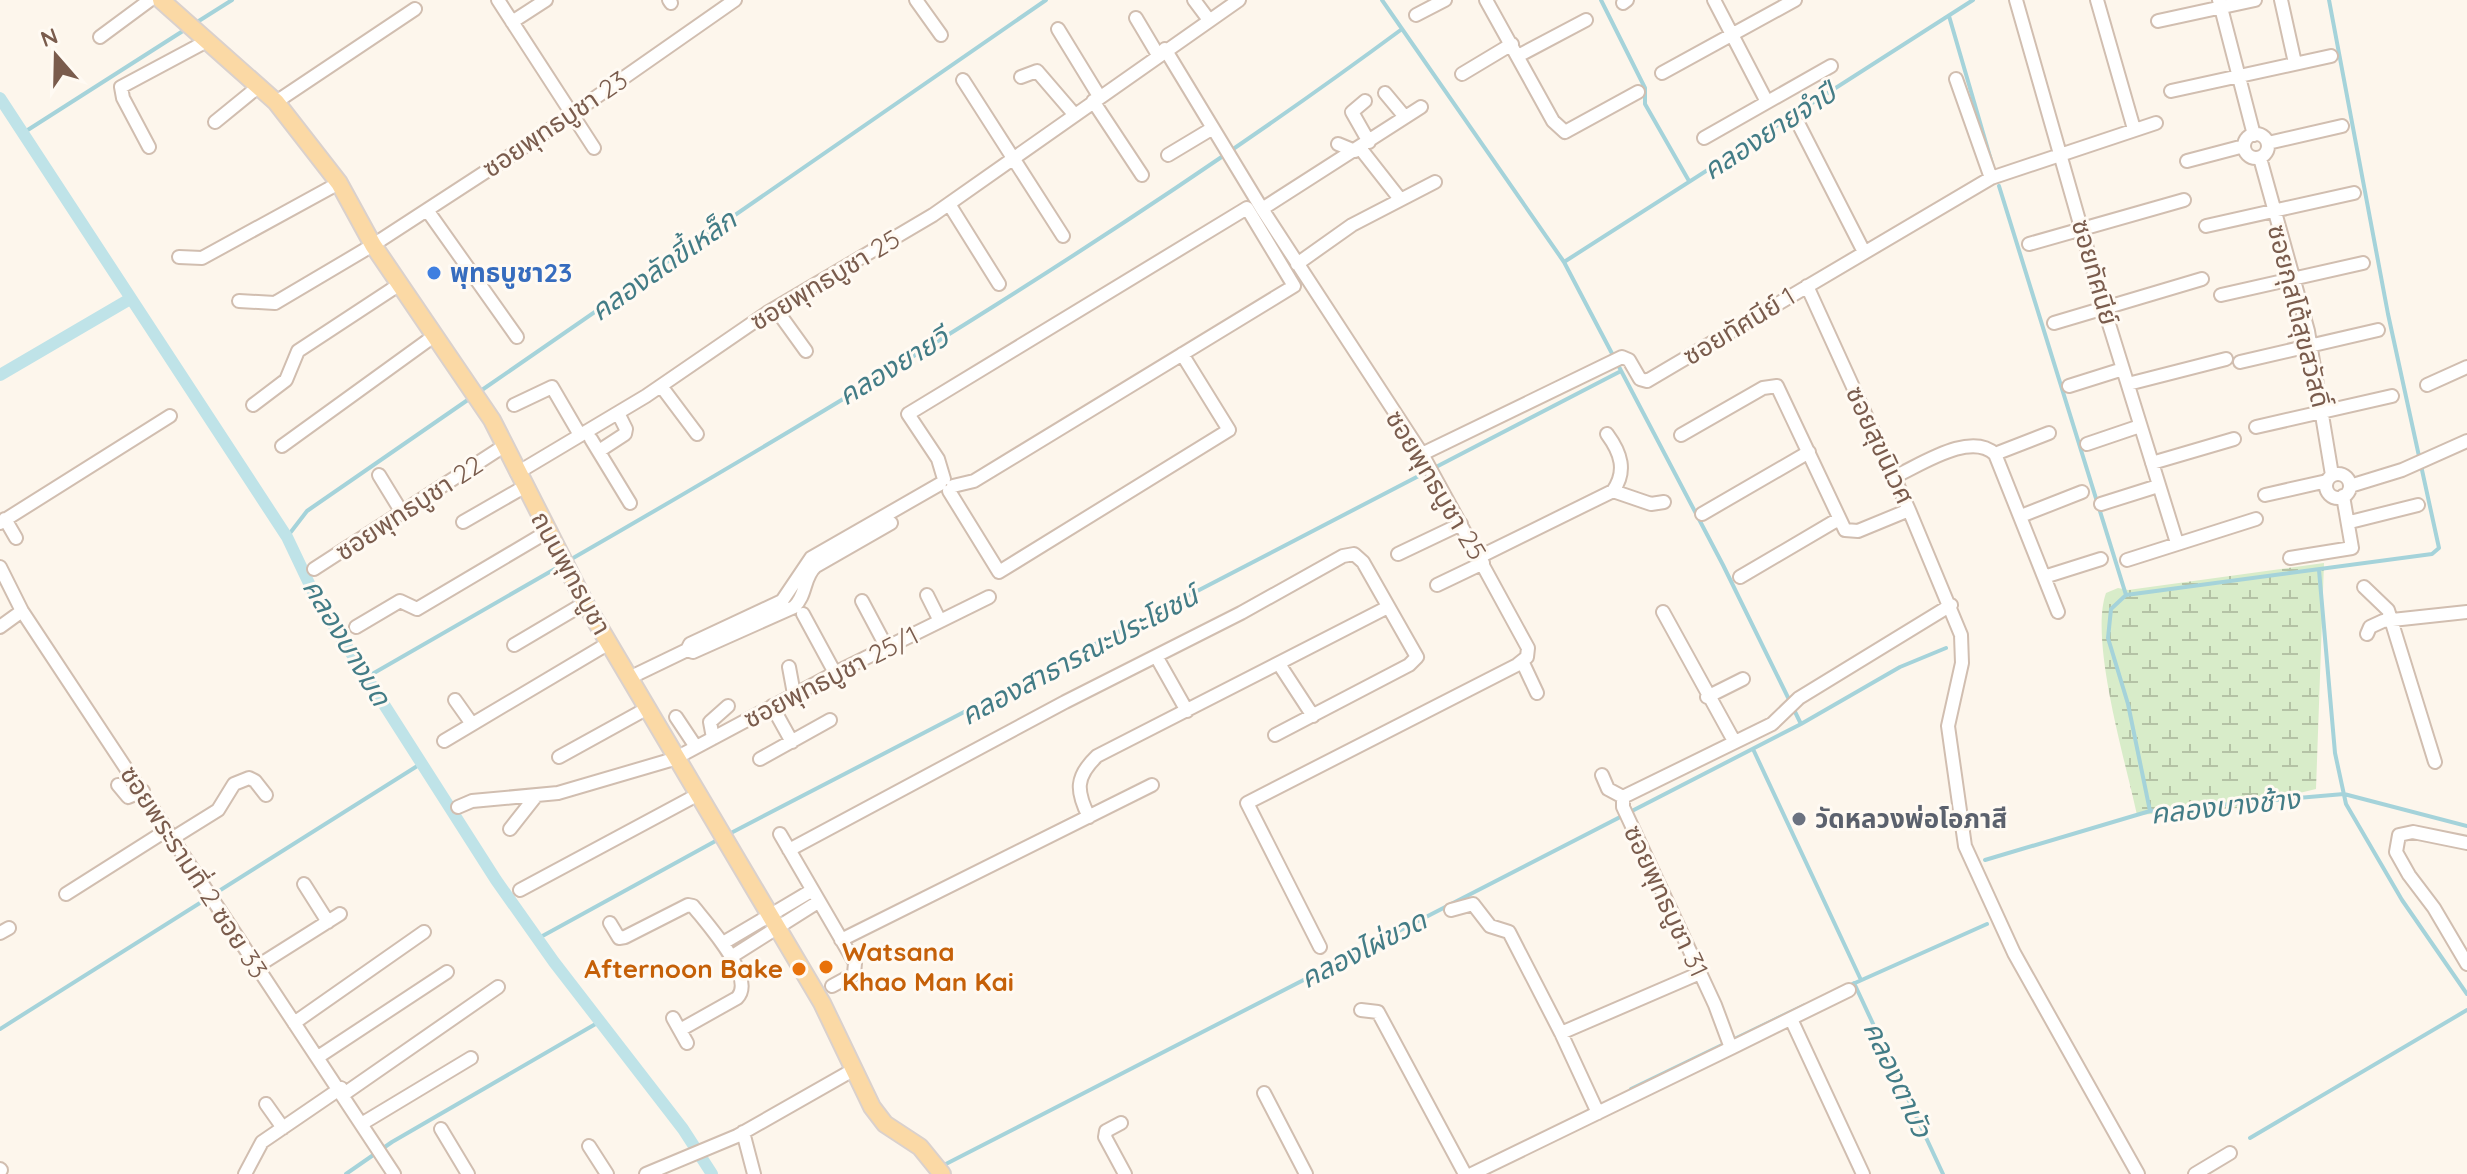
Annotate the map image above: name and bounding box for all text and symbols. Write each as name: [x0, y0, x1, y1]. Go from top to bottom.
north arrow: [16, 16, 96, 96]
text: N: [37, 21, 62, 53]
street label: ซอยพุทธบูชา 23: [476, 63, 634, 184]
water label: คลองยายจำปี: [1695, 73, 1845, 187]
water label: คลองลัดขี้เหล็ก: [582, 200, 743, 328]
street label: ซอยทัศนีย์: [2065, 215, 2126, 329]
street label: ซอยกุสโต้สุขสวัสดิ์: [2261, 221, 2338, 411]
street label: ซอยพุทธบูชา 25: [744, 222, 906, 337]
place label: พุทธบูชา23: [450, 256, 572, 289]
marker: พุทธบูชา23: [425, 264, 443, 282]
street label: ซอยทัศนีย์ 1: [1677, 279, 1801, 372]
water label: คลองยายวี: [831, 317, 958, 412]
street label: ซอยสุขนิเวศ: [1839, 381, 1922, 509]
street label: ซอยพุทธบูชา 25: [1379, 404, 1494, 566]
street label: ซอยพุทธบูชา 22: [329, 448, 489, 568]
street label: ถนนพุทธบูชา: [524, 505, 619, 640]
water label: คลองบางมด: [296, 572, 399, 712]
water label: คลองสาธารณะประโยชน์: [954, 575, 1208, 732]
street label: ซอยพุทธบูชา 25/1: [738, 618, 924, 735]
street label: ซอยพระรามที่ 2 ซอย 33: [113, 759, 276, 984]
water label: คลองบางช้าง: [2149, 780, 2303, 831]
place label: วัดหลวงพ่อโอภาสี: [1815, 802, 2007, 835]
marker: วัดหลวงพ่อโอภาสี: [1790, 810, 1808, 828]
street label: ซอยพุทธบูชา 31: [1617, 820, 1716, 982]
water label: คลองไผ่ขวด: [1294, 901, 1433, 995]
place label: Watsana Khao Man Kai: [842, 935, 1014, 998]
place label: Afternoon Bake: [584, 952, 783, 985]
marker: Watsana Khao Man Kai: [817, 958, 835, 976]
marker: Afternoon Bake: [790, 960, 808, 978]
water label: คลองตาบัว: [1856, 1015, 1941, 1144]

